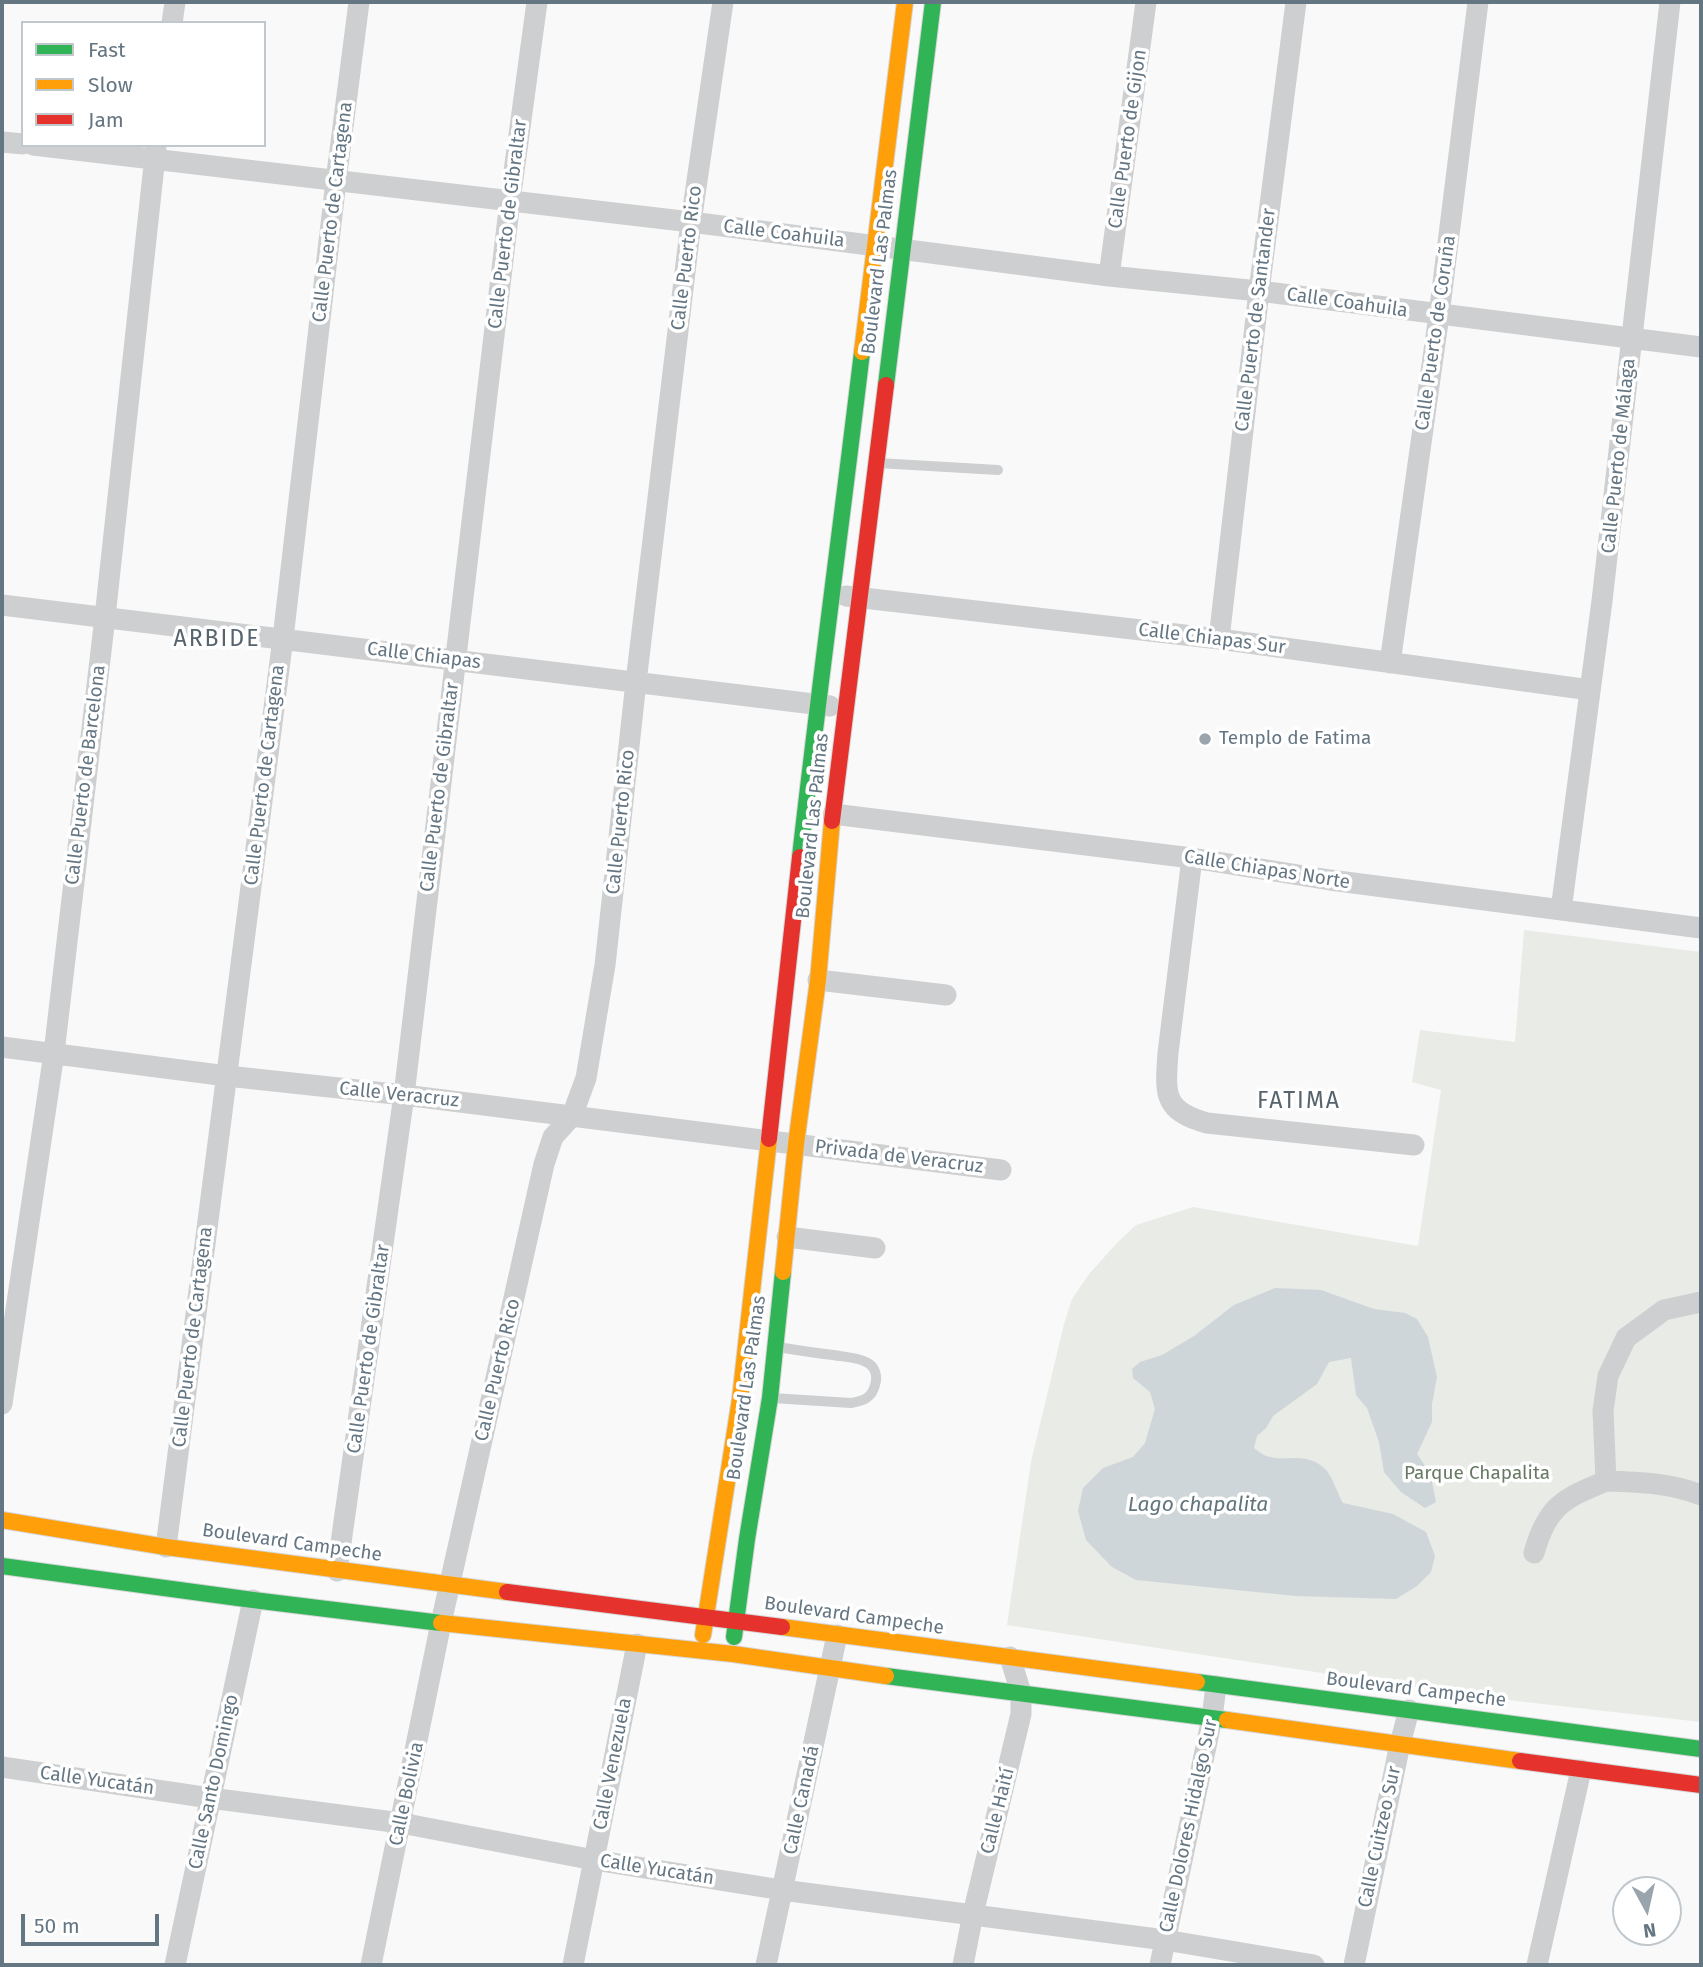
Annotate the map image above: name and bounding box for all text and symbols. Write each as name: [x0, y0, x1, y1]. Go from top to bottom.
legend: [21, 21, 266, 147]
text: Fast: [88, 37, 126, 63]
street label: Calle Puerto de Gijon: [1104, 48, 1152, 230]
text: Slow: [88, 72, 133, 98]
street label: Calle Puerto de Cartagena: [308, 100, 358, 324]
text: Jam: [88, 107, 124, 133]
street label: Calle Puerto de Gibraltar: [484, 118, 532, 330]
street label: Boulevard Las Palmas: [857, 168, 903, 356]
street label: Calle Puerto Rico: [667, 184, 707, 332]
street label: Calle Puerto de Santander: [1231, 207, 1281, 433]
street label: Calle Coahuila: [722, 215, 846, 253]
street label: Calle Puerto de Coruña: [1411, 234, 1461, 432]
street label: Calle Coahuila: [1285, 283, 1409, 323]
street label: Calle Puerto de Málaga: [1597, 357, 1641, 555]
street label: Calle Chiapas Sur: [1137, 619, 1287, 659]
district label: ARBIDE: [174, 626, 260, 654]
street label: Calle Chiapas: [366, 638, 482, 674]
street label: Calle Puerto de Cartagena: [240, 663, 290, 887]
street label: Calle Puerto de Barcelona: [61, 664, 111, 886]
street label: Calle Puerto de Gibraltar: [416, 681, 464, 893]
place label: Templo de Fatima: [1219, 728, 1371, 750]
marker: Templo de Fatima: [1197, 731, 1213, 747]
street label: Boulevard Las Palmas: [792, 732, 834, 920]
street label: Calle Puerto Rico: [602, 748, 640, 896]
street label: Calle Chiapas Norte: [1182, 846, 1352, 894]
street label: Calle Veracruz: [338, 1077, 460, 1113]
district label: FATIMA: [1258, 1088, 1340, 1116]
street label: Privada de Veracruz: [814, 1135, 984, 1179]
street label: Calle Puerto de Cartagena: [168, 1225, 218, 1449]
street label: Calle Puerto de Gibraltar: [343, 1243, 395, 1455]
street label: Boulevard Las Palmas: [723, 1294, 771, 1482]
street label: Calle Puerto Rico: [471, 1296, 525, 1444]
park label: Parque Chapalita: [1404, 1463, 1550, 1485]
water label: Lago chapalita: [1128, 1492, 1268, 1518]
street label: Boulevard Campeche: [201, 1519, 383, 1567]
street label: Boulevard Campeche: [763, 1592, 945, 1640]
street label: Boulevard Campeche: [1325, 1668, 1507, 1712]
street label: Calle Santo Domingo: [184, 1692, 244, 1872]
street label: Calle Venezuela: [589, 1696, 637, 1832]
street label: Calle Dolores Hidalgo Sur: [1155, 1717, 1223, 1935]
street label: Calle Bolivia: [385, 1740, 429, 1848]
street label: Calle Canadá: [779, 1743, 825, 1857]
street label: Calle Yucatán: [38, 1762, 156, 1800]
street label: Calle Cuitzeo Sur: [1354, 1764, 1406, 1910]
street label: Calle Haití: [976, 1766, 1020, 1856]
street label: Calle Yucatán: [598, 1850, 716, 1890]
north arrow: [1612, 1876, 1682, 1946]
scale bar: [24, 1900, 163, 1944]
text: 50 m: [34, 1913, 80, 1939]
text: N: [1642, 1918, 1658, 1943]

